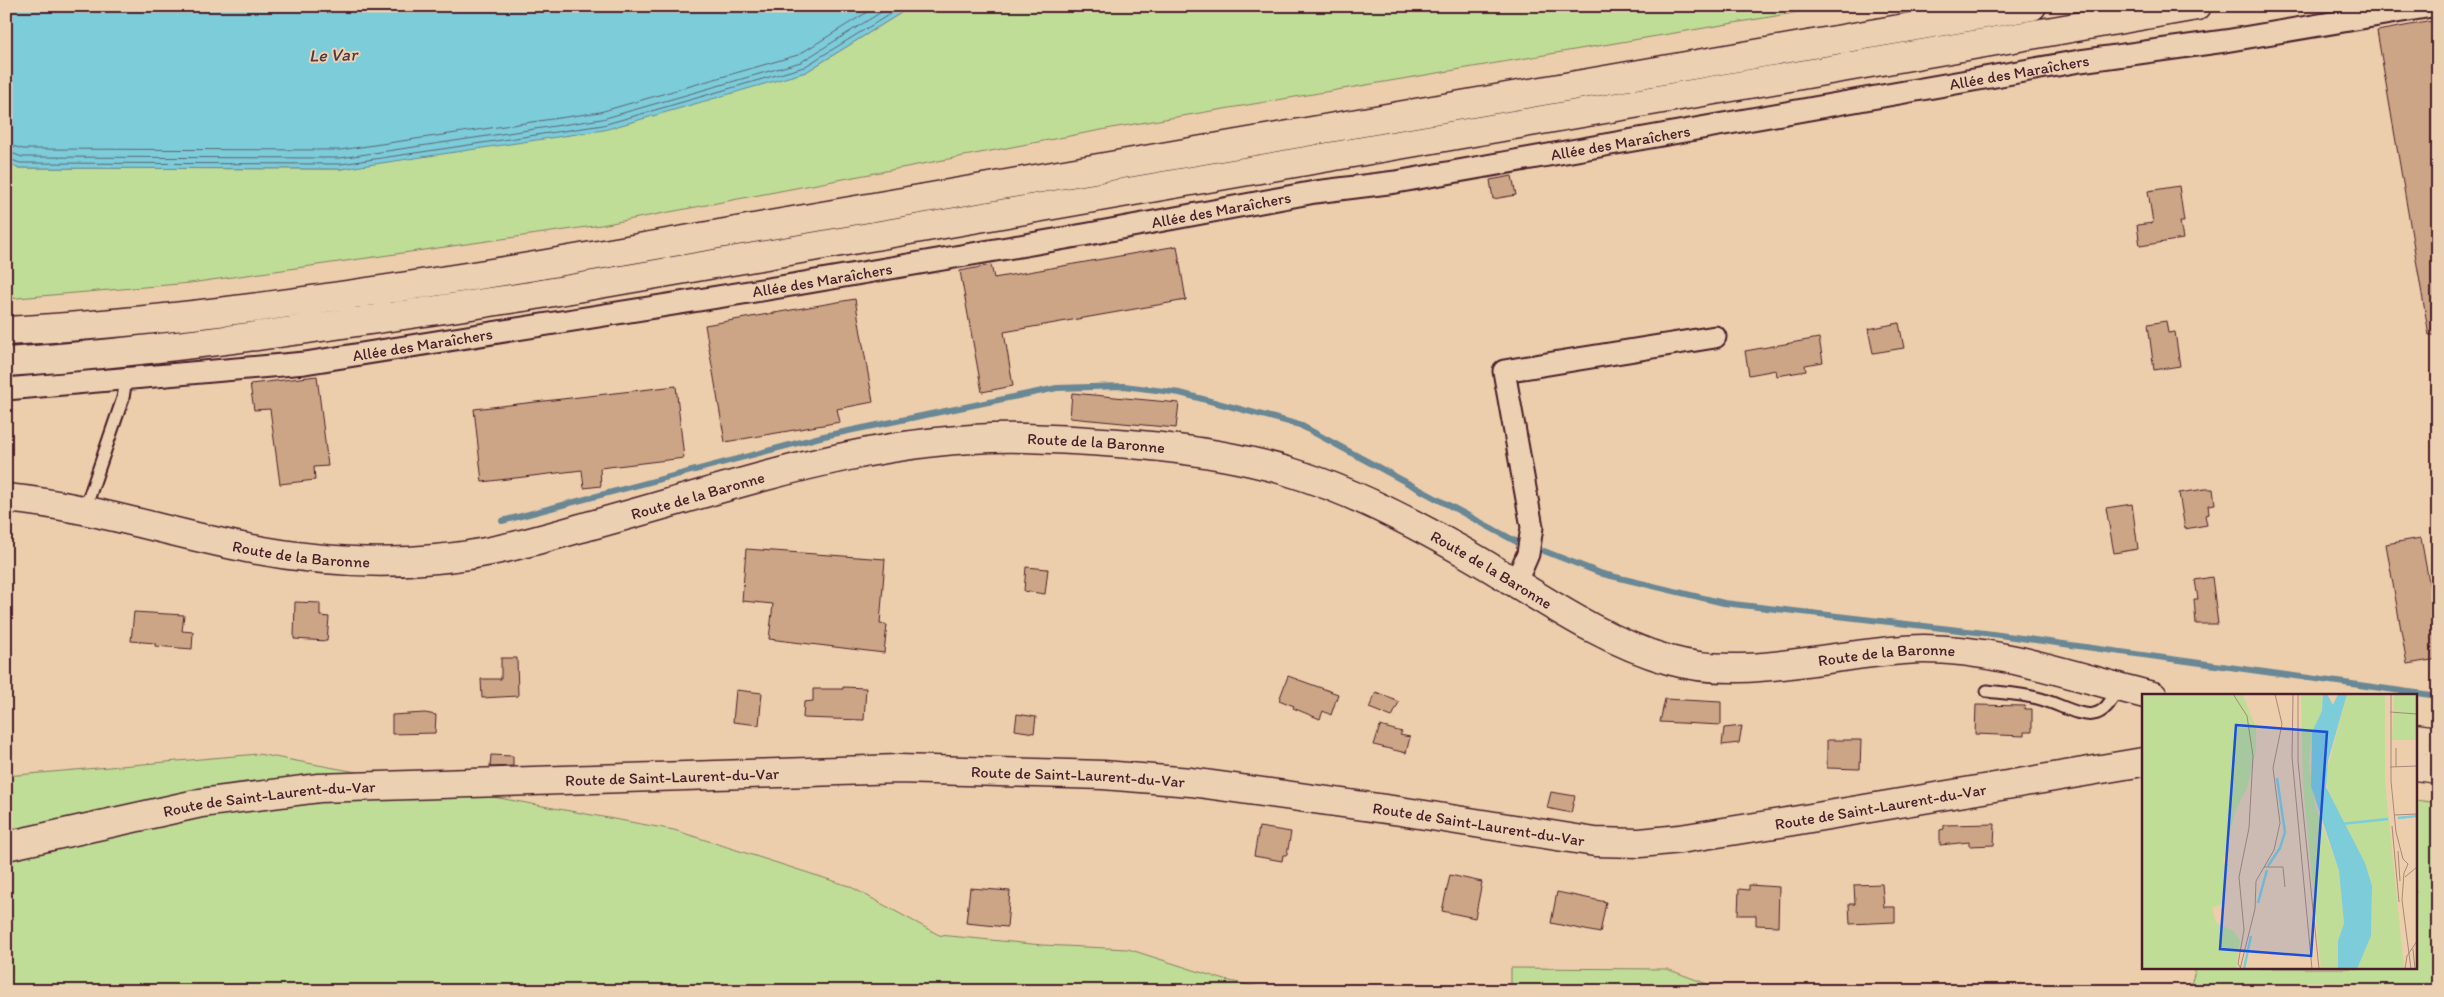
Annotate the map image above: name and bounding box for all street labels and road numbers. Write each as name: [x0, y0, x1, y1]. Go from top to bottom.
street label: Allée des Maraîchers: [1948, 51, 2090, 94]
street label: Allée des Maraîchers: [1549, 121, 1692, 164]
street label: Allée des Maraîchers: [1150, 188, 1293, 232]
street label: Allée des Maraîchers: [751, 259, 894, 301]
street label: Allée des Maraîchers: [351, 324, 494, 365]
street label: Route de la Baronne: [1027, 429, 1166, 457]
street label: Route de la Baronne: [629, 468, 767, 524]
street label: Route de la Baronne: [1427, 526, 1556, 613]
street label: Route de la Baronne: [231, 536, 370, 571]
street label: Route de la Baronne: [1817, 640, 1956, 670]
street label: Route de Saint-Laurent-du-Var: [971, 762, 1186, 792]
street label: Route de Saint-Laurent-du-Var: [565, 764, 780, 790]
street label: Route de Saint-Laurent-du-Var: [161, 777, 376, 821]
street label: Route de Saint-Laurent-du-Var: [1773, 779, 1988, 834]
street label: Route de Saint-Laurent-du-Var: [1371, 798, 1587, 850]

